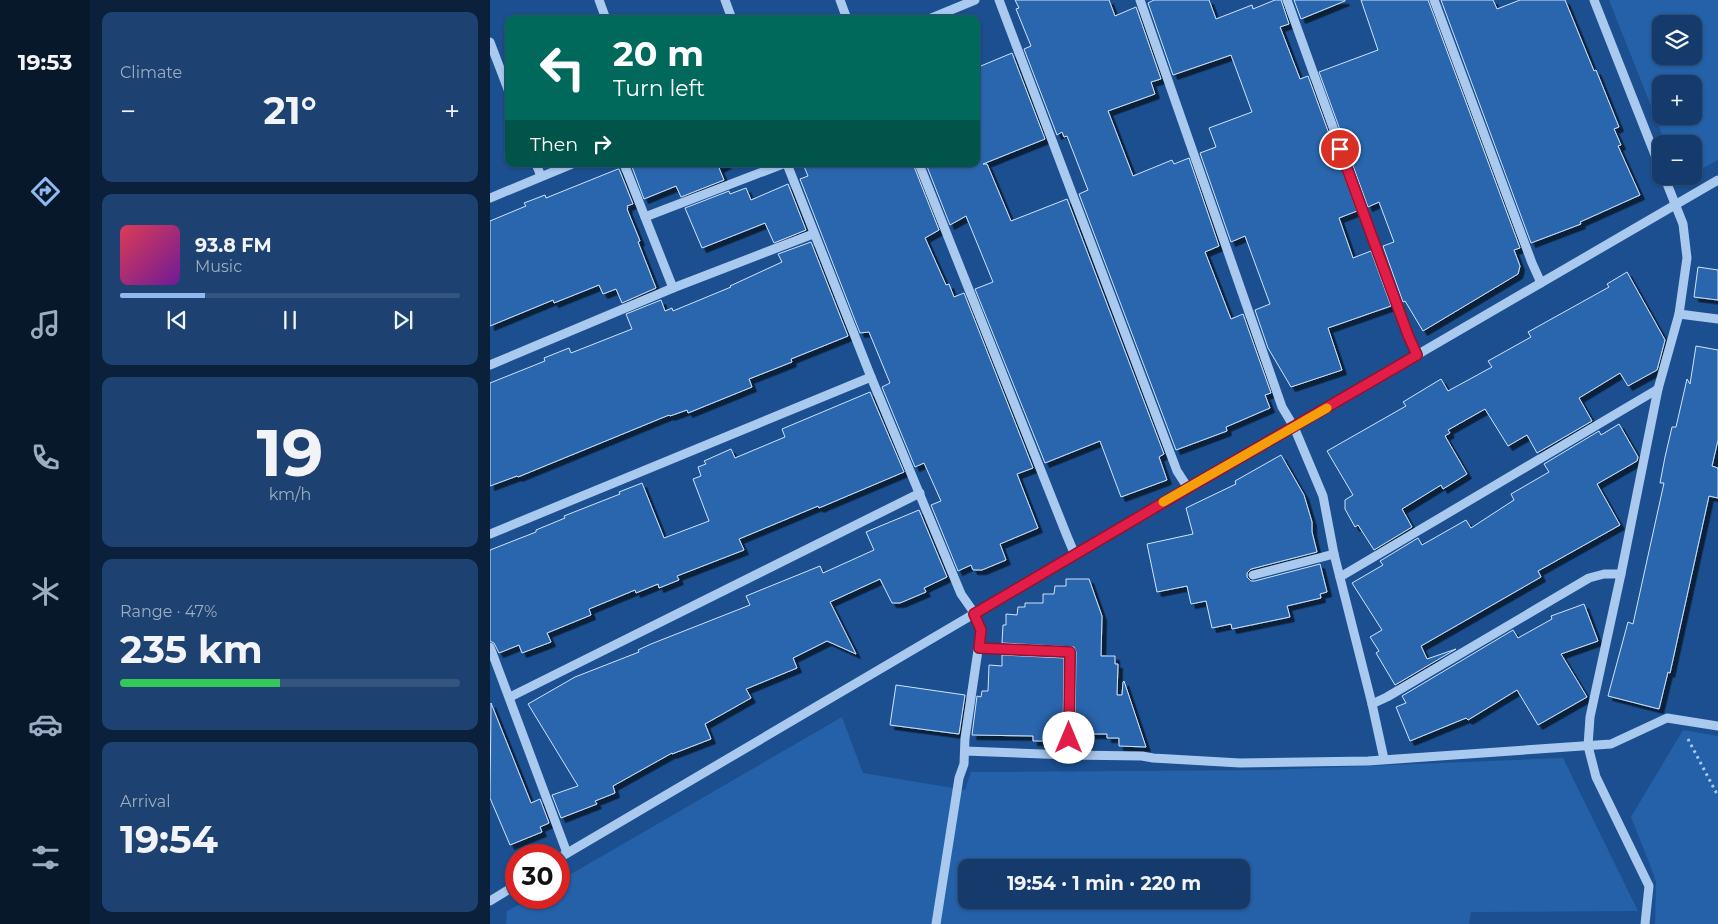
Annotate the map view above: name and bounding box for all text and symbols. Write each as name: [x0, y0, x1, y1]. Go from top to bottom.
map controls: [1652, 15, 1702, 185]
button: layers: [1652, 15, 1702, 65]
text: 20 m: [613, 32, 704, 75]
icon: left: [530, 35, 595, 100]
text: 19:53: [18, 49, 72, 76]
text: Climate: [120, 63, 182, 82]
text: Turn left: [613, 75, 705, 102]
button: +: [1652, 75, 1702, 125]
text: 21°: [263, 87, 317, 134]
text: −: [120, 94, 136, 128]
text: +: [444, 94, 460, 128]
pin: [1319, 128, 1361, 170]
icon: right: [588, 130, 616, 158]
text: Then: [530, 133, 578, 156]
icon: arrive: [1326, 135, 1354, 163]
button: −: [1652, 135, 1702, 185]
icon: directions: [28, 174, 63, 209]
text: 93.8 FM: [195, 234, 272, 257]
text: Music: [195, 257, 242, 276]
icon: previous: [163, 306, 191, 334]
icon: pause: [276, 306, 304, 334]
icon: next: [389, 306, 417, 334]
icon: music: [28, 307, 63, 342]
text: 19: [257, 413, 323, 492]
icon: phone: [28, 440, 63, 475]
text: km/h: [269, 485, 311, 504]
icon: climate: [28, 574, 63, 609]
text: Range · 47%: [120, 602, 217, 621]
text: 235 km: [120, 626, 263, 673]
icon: car: [28, 707, 63, 742]
position arrow: [1042, 711, 1094, 763]
text: Arrival: [120, 792, 170, 811]
text: 19:54: [120, 816, 218, 863]
icon: filters: [28, 840, 63, 875]
speed limit sign: 30: [505, 844, 570, 909]
text: 19:54 · 1 min · 220 m: [1007, 872, 1201, 895]

